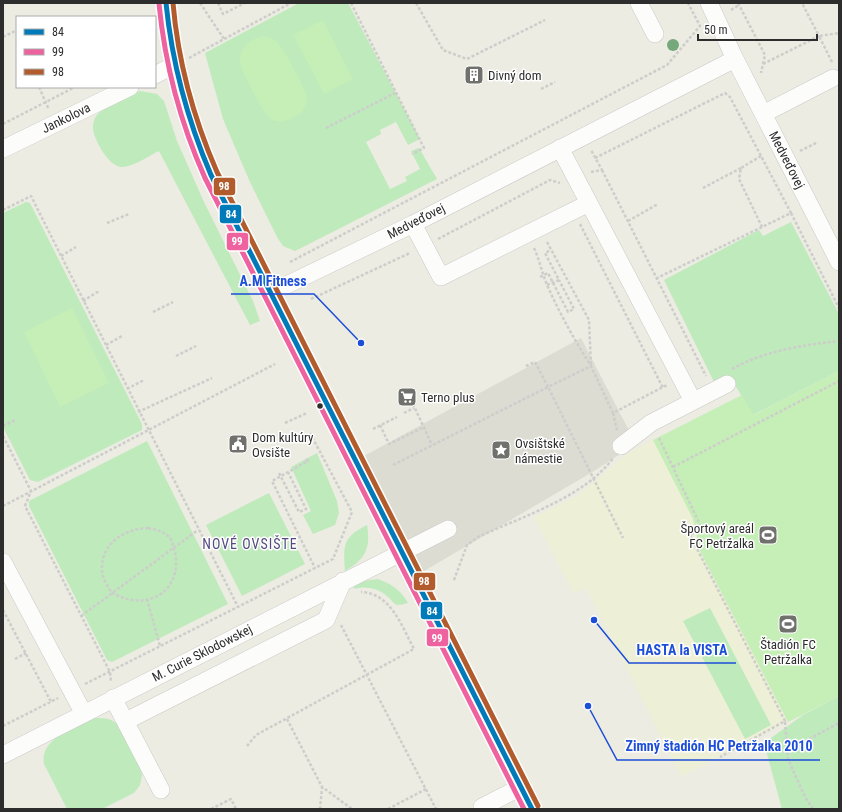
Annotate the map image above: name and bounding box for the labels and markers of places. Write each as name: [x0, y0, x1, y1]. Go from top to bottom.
building icon: Divný dom: [463, 64, 485, 86]
place label: Divný dom: [488, 68, 541, 83]
callout: A.M Fitness: [231, 268, 314, 294]
supermarket icon: Terno plus: [396, 386, 418, 408]
place label: Terno plus: [421, 390, 475, 405]
unlabelled marker: [315, 401, 325, 411]
place label: Dom kultúry Ovsište: [252, 430, 314, 460]
public building icon: Dom kultúry Ovsište: [227, 433, 249, 455]
place label: Ovsištské námestie: [515, 436, 565, 466]
place icon: Ovsištské námestie: [490, 439, 512, 461]
place label: Športový areál FC Petržalka: [681, 521, 754, 551]
sports icon: Športový areál FC Petržalka: [757, 524, 779, 546]
sports icon: Štadión FC Petržalka: [777, 613, 799, 635]
callout: HASTA la VISTA: [629, 637, 736, 663]
place label: Štadión FC Petržalka: [760, 637, 816, 667]
callout: Zimný štadión HC Petržalka 2010: [617, 734, 820, 760]

